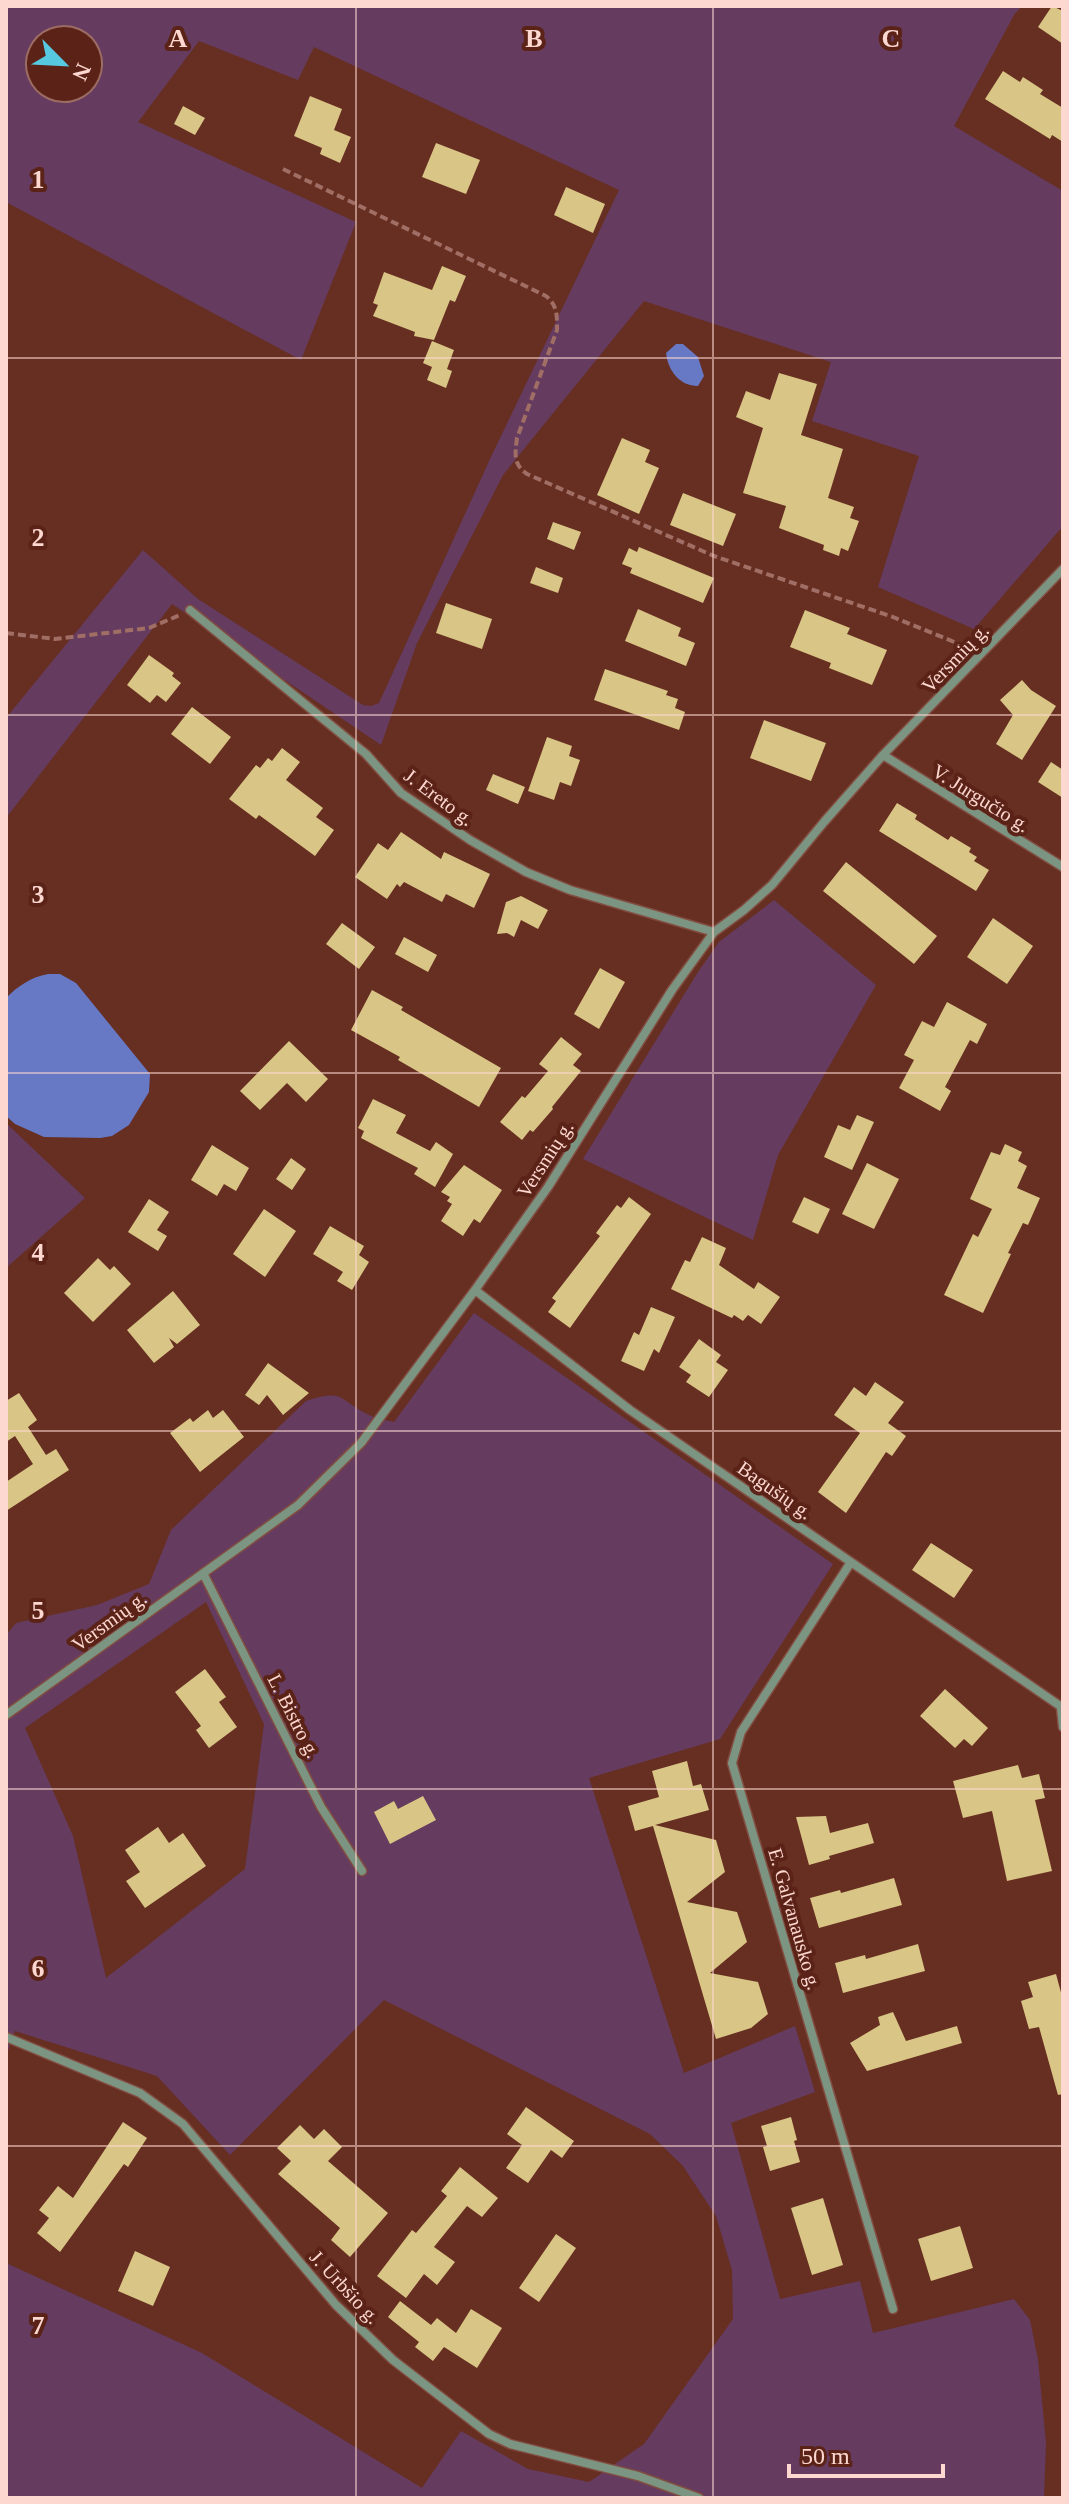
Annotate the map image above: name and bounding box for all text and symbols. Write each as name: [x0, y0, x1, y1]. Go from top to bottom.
north arrow: [24, 24, 104, 104]
text: A: [169, 24, 188, 53]
text: B: [525, 24, 543, 53]
text: C: [882, 24, 900, 53]
text: N: [67, 60, 96, 84]
text: 1: [32, 165, 45, 194]
text: 2: [32, 523, 45, 552]
street label: Versmių g.: [917, 619, 994, 698]
street label: V. Jurgučio g.: [928, 759, 1034, 837]
street label: J. Ereto g.: [399, 764, 478, 831]
text: 3: [32, 880, 45, 909]
street label: Versmių g.: [512, 1117, 579, 1202]
text: 4: [32, 1238, 45, 1267]
street label: Bagušių g.: [733, 1456, 816, 1524]
street label: Versmių g.: [67, 1587, 151, 1656]
text: 5: [32, 1596, 45, 1625]
street label: L. Bistro g.: [263, 1670, 324, 1762]
street label: E. Galvanausko g.: [763, 1845, 826, 1993]
text: 6: [32, 1954, 45, 1983]
street label: J. Urbšio g.: [305, 2246, 384, 2329]
text: 7: [32, 2311, 45, 2340]
scale bar: [789, 2428, 943, 2478]
text: 50 m: [801, 2443, 850, 2469]

